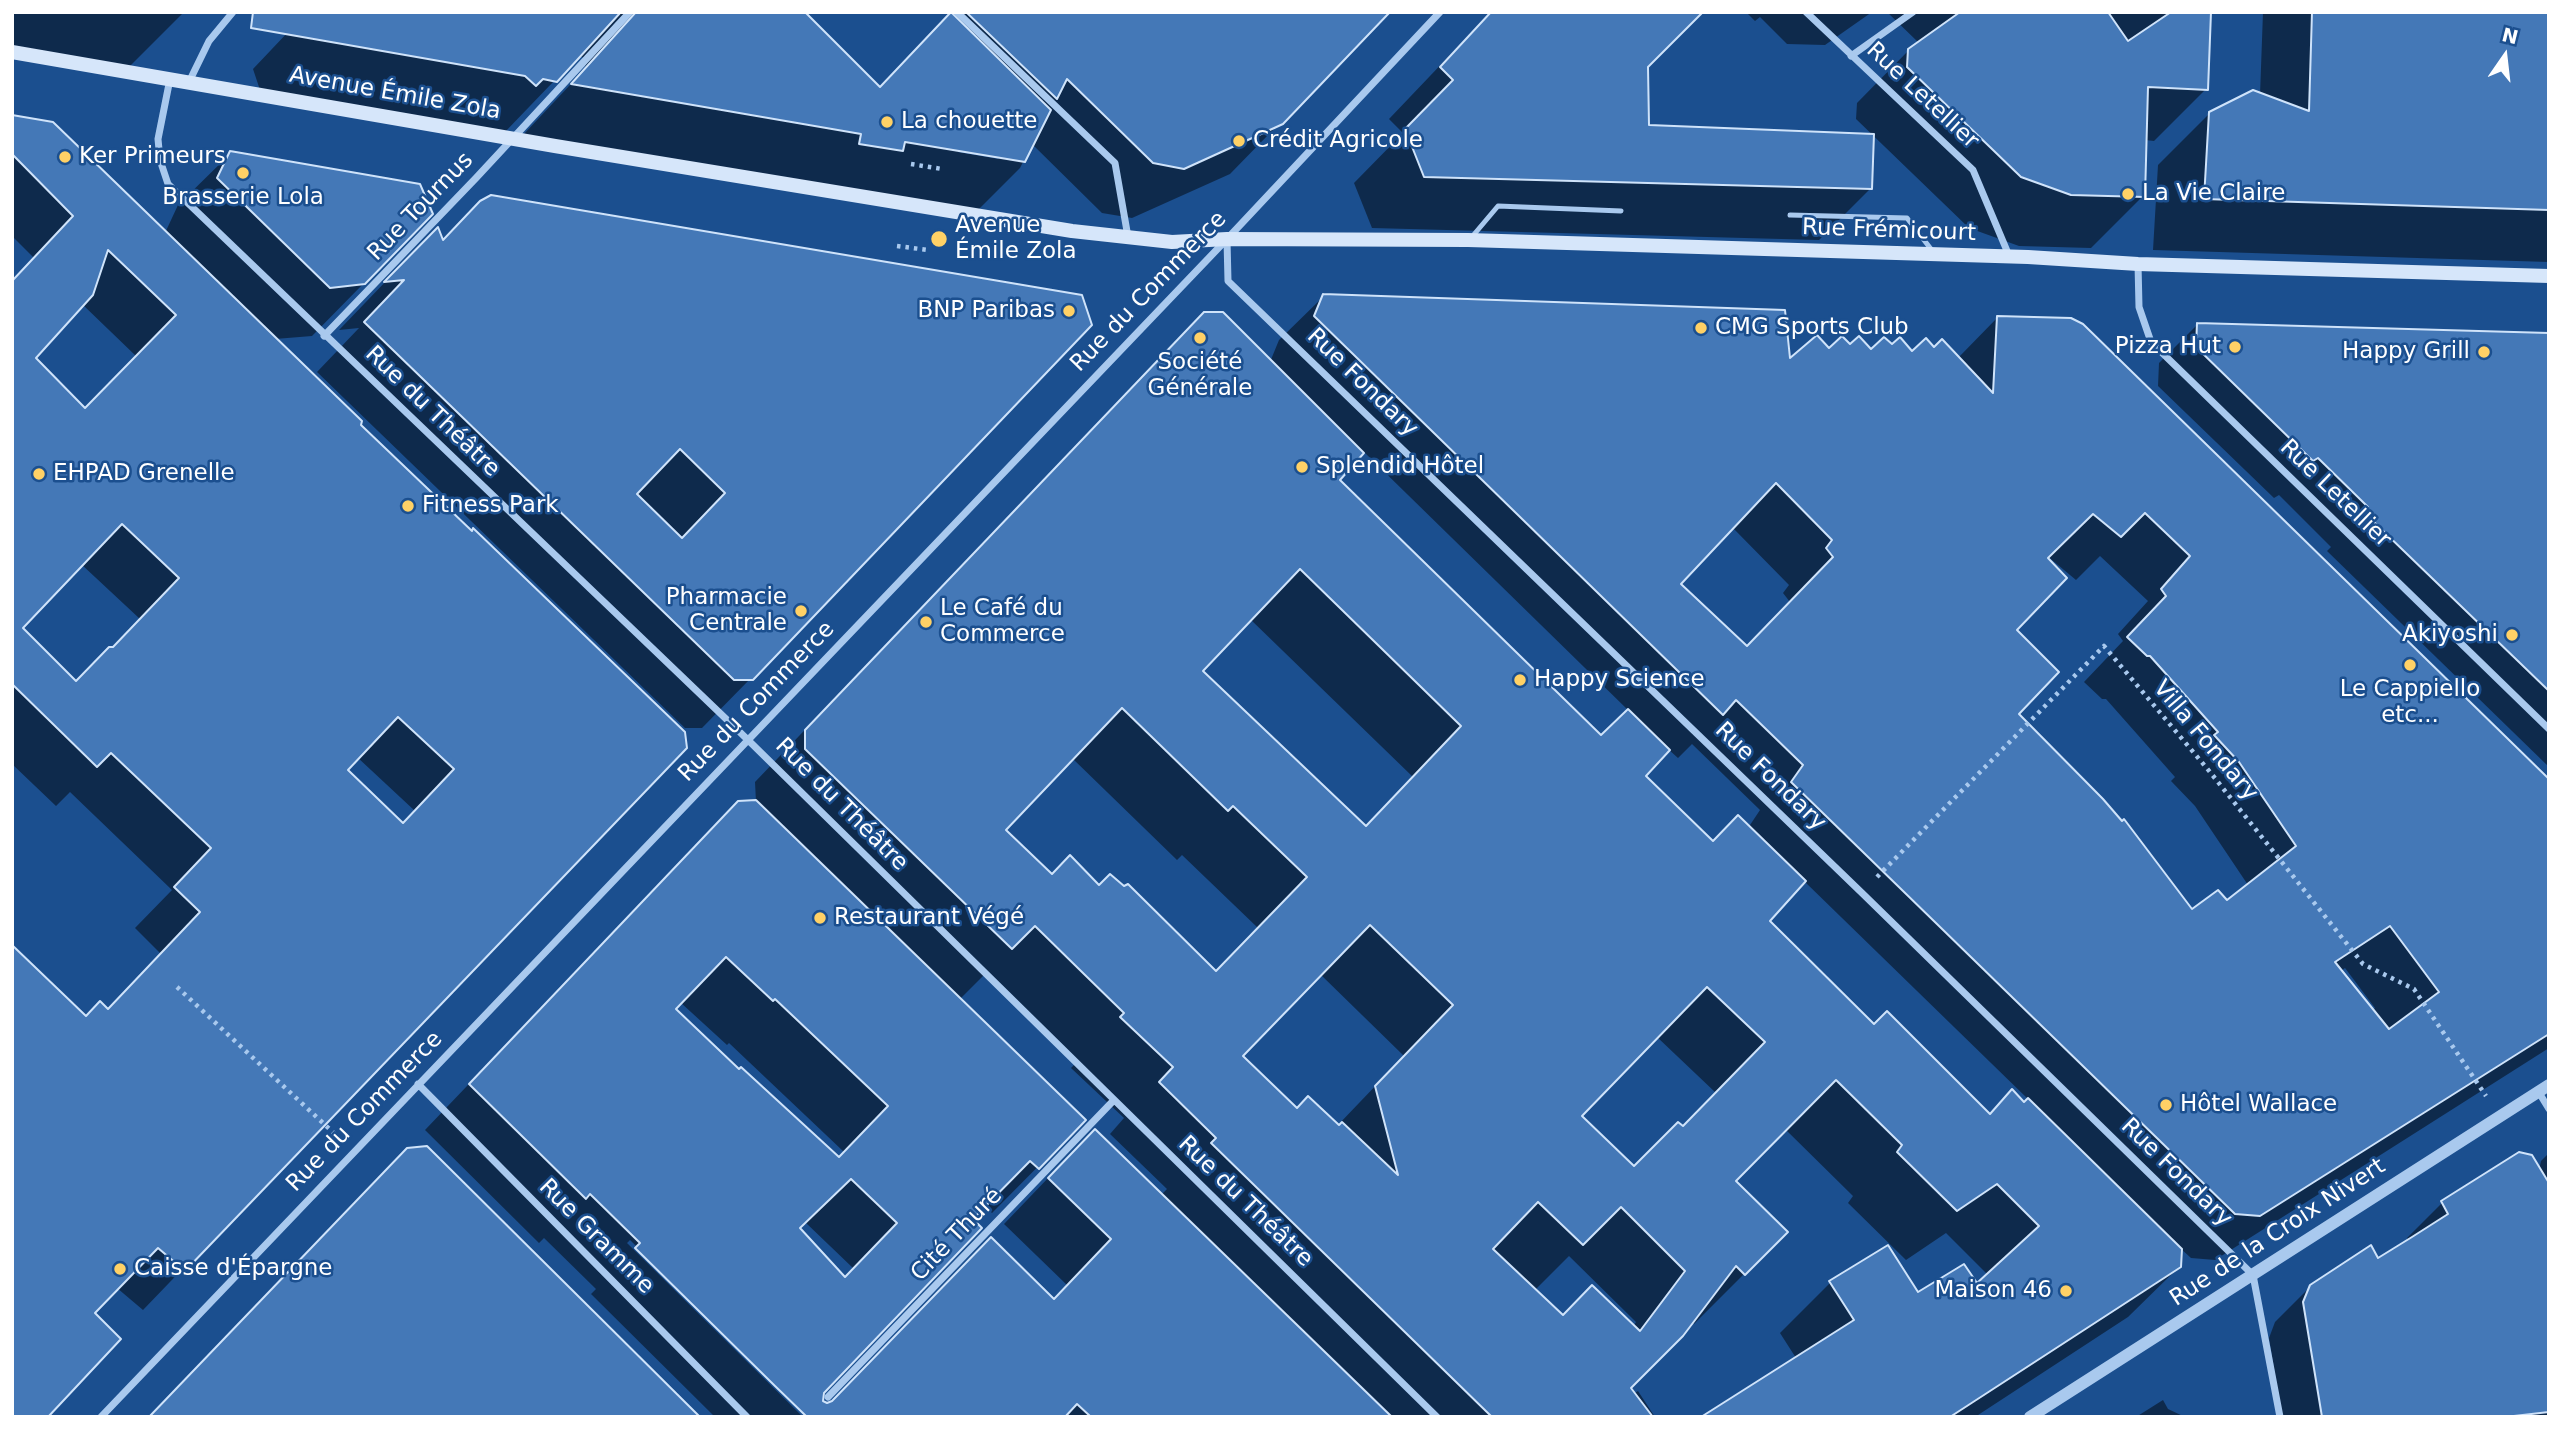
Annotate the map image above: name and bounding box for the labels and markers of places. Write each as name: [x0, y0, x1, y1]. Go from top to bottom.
place label: La chouette: [901, 108, 1037, 136]
marker: La chouette: [879, 114, 895, 130]
place label: Crédit Agricole: [1253, 127, 1423, 155]
marker: Crédit Agricole: [1231, 133, 1247, 149]
place label: Ker Primeurs: [79, 143, 226, 171]
marker: Ker Primeurs: [57, 149, 73, 165]
marker: Brasserie Lola: [235, 165, 251, 181]
place label: La Vie Claire: [2142, 180, 2285, 208]
place label: Brasserie Lola: [162, 184, 324, 212]
marker: La Vie Claire: [2120, 186, 2136, 202]
place label: Avenue Émile Zola: [955, 212, 1076, 266]
marker: Avenue Émile Zola: [929, 229, 949, 249]
place label: BNP Paribas: [917, 297, 1055, 325]
marker: BNP Paribas: [1061, 303, 1077, 319]
place label: CMG Sports Club: [1715, 314, 1909, 342]
marker: CMG Sports Club: [1693, 320, 1709, 336]
marker: Société Générale: [1192, 330, 1208, 346]
place label: Pizza Hut: [2115, 333, 2221, 361]
place label: Happy Grill: [2342, 338, 2470, 366]
marker: Pizza Hut: [2227, 339, 2243, 355]
marker: Happy Grill: [2476, 344, 2492, 360]
place label: Société Générale: [1148, 349, 1252, 403]
place label: Splendid Hôtel: [1316, 453, 1484, 481]
marker: Splendid Hôtel: [1294, 459, 1310, 475]
place label: EHPAD Grenelle: [53, 460, 235, 488]
marker: EHPAD Grenelle: [31, 466, 47, 482]
place label: Fitness Park: [422, 492, 559, 520]
marker: Fitness Park: [400, 498, 416, 514]
place label: Pharmacie Centrale: [666, 584, 787, 638]
place label: Le Café du Commerce: [940, 595, 1065, 649]
marker: Pharmacie Centrale: [793, 603, 809, 619]
marker: Le Café du Commerce: [918, 614, 934, 630]
place label: Akiyoshi: [2402, 621, 2498, 649]
marker: Akiyoshi: [2504, 627, 2520, 643]
marker: Le Cappiello etc...: [2402, 657, 2418, 673]
place label: Happy Science: [1534, 666, 1705, 694]
marker: Happy Science: [1512, 672, 1528, 688]
place label: Le Cappiello etc...: [2340, 676, 2480, 730]
place label: Restaurant Végé: [834, 904, 1024, 932]
marker: Restaurant Végé: [812, 910, 828, 926]
place label: Hôtel Wallace: [2180, 1091, 2337, 1119]
marker: Hôtel Wallace: [2158, 1097, 2174, 1113]
place label: Caisse d'Épargne: [134, 1255, 332, 1283]
marker: Caisse d'Épargne: [112, 1261, 128, 1277]
place label: Maison 46: [1934, 1277, 2052, 1305]
marker: Maison 46: [2058, 1283, 2074, 1299]

